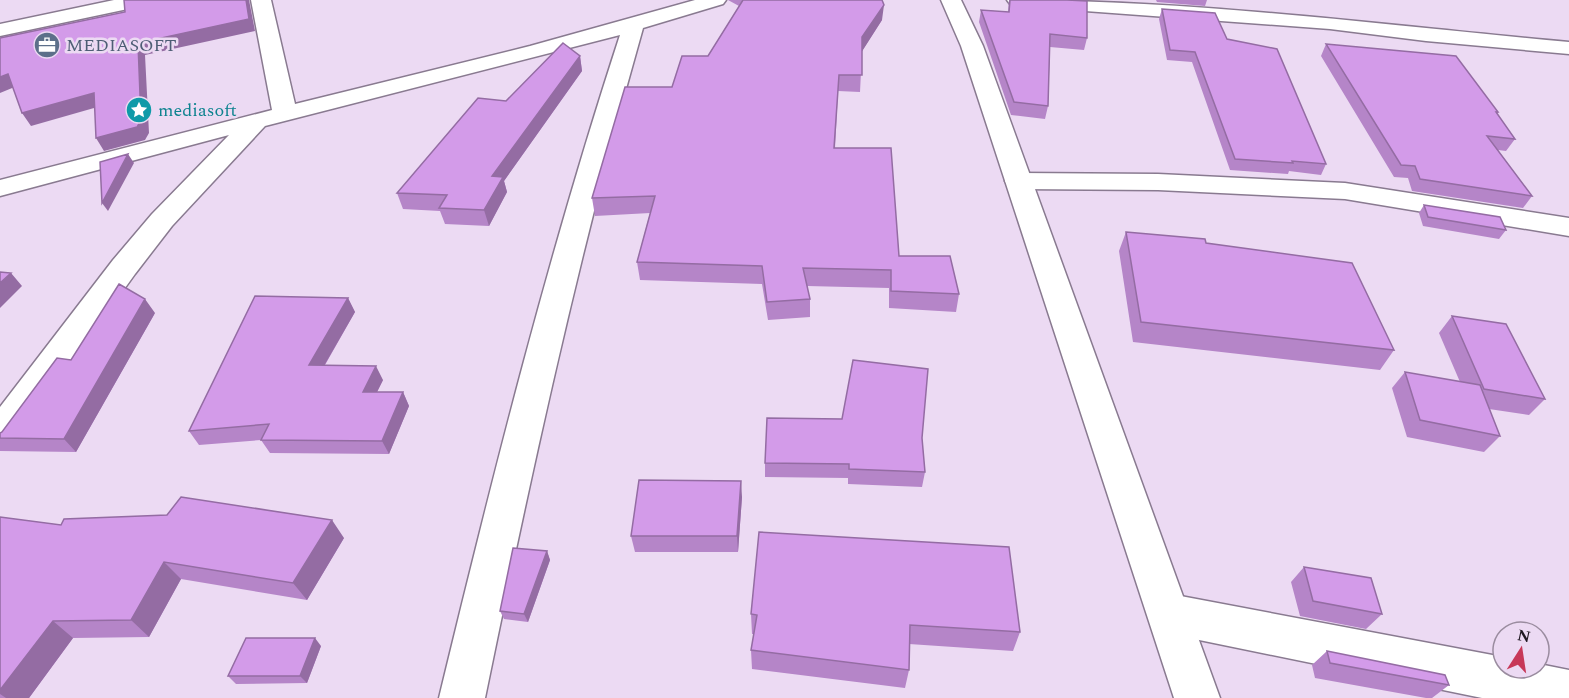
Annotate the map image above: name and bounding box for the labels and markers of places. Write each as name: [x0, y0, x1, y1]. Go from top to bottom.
office icon: MEDIASOFT: [32, 30, 62, 60]
place label: MEDIASOFT: [66, 32, 177, 59]
place icon: mediasoft: [124, 95, 154, 125]
place label: mediasoft: [158, 97, 237, 124]

